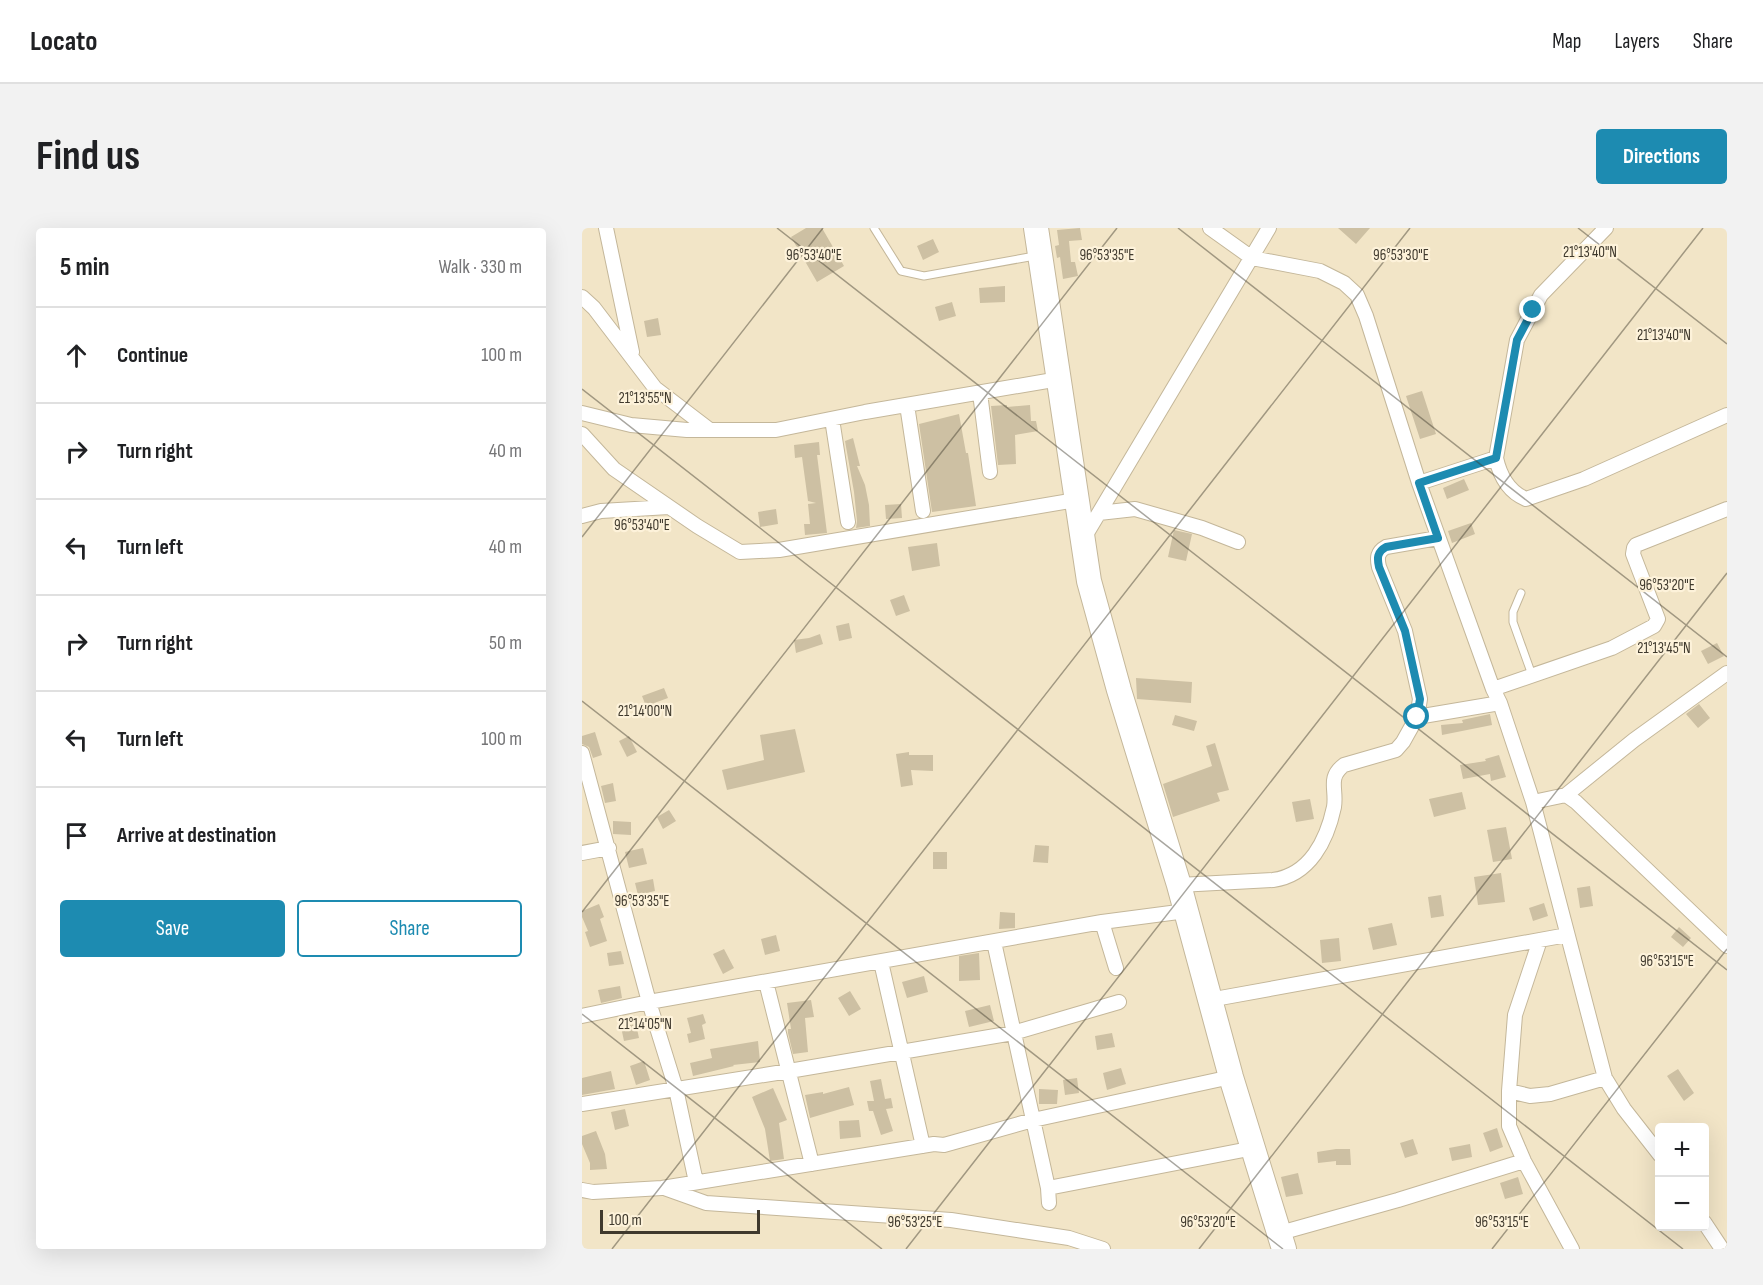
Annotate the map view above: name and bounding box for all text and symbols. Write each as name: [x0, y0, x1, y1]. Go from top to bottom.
text: Locato: [30, 25, 97, 58]
text: Map: [1552, 29, 1581, 54]
text: Layers: [1614, 29, 1660, 54]
text: Share: [1693, 29, 1733, 54]
button: Directions: [1596, 129, 1727, 184]
text: Find us: [36, 131, 140, 182]
text: 21°13'40"N: [1563, 243, 1617, 262]
text: 96°53'40"E: [786, 246, 842, 265]
text: 96°53'35"E: [1079, 246, 1135, 265]
text: 96°53'30"E: [1373, 246, 1429, 265]
text: 5 min: [60, 252, 110, 283]
text: Walk · 330 m: [438, 255, 522, 279]
route end: [1519, 296, 1545, 322]
text: 21°13'40"N: [1637, 326, 1691, 345]
icon: ahead: [60, 339, 93, 372]
text: Continue: [117, 342, 188, 369]
text: 100 m: [481, 343, 522, 367]
text: 21°13'55"N: [618, 389, 672, 408]
icon: right: [60, 435, 93, 468]
text: Turn right: [117, 438, 193, 465]
text: 40 m: [489, 439, 522, 463]
text: 96°53'40"E: [614, 516, 670, 535]
icon: left: [60, 531, 93, 564]
text: Turn left: [117, 534, 183, 561]
text: 40 m: [489, 535, 522, 559]
text: 96°53'20"E: [1639, 576, 1695, 595]
icon: right: [60, 627, 93, 660]
text: Turn right: [117, 630, 193, 657]
text: 50 m: [489, 631, 522, 655]
text: 21°13'45"N: [1637, 639, 1691, 658]
text: 21°14'00"N: [618, 702, 672, 721]
route start: [1403, 703, 1429, 729]
icon: left: [60, 723, 93, 756]
text: Turn left: [117, 726, 183, 753]
text: 100 m: [481, 727, 522, 751]
icon: arrive: [60, 819, 93, 852]
text: Arrive at destination: [117, 822, 276, 849]
text: 96°53'35"E: [614, 892, 670, 911]
button: Save: [60, 900, 285, 957]
button: Share: [297, 900, 522, 957]
text: 96°53'15"E: [1640, 952, 1694, 971]
text: 21°14'05"N: [618, 1015, 672, 1034]
map controls: [1655, 1123, 1709, 1231]
button: +: [1655, 1123, 1709, 1177]
button: −: [1655, 1177, 1709, 1231]
scale bar: [600, 1207, 760, 1234]
text: 100 m: [609, 1211, 642, 1230]
text: 96°53'25"E: [888, 1213, 943, 1232]
text: 96°53'20"E: [1180, 1213, 1236, 1232]
text: 96°53'15"E: [1475, 1213, 1529, 1232]

